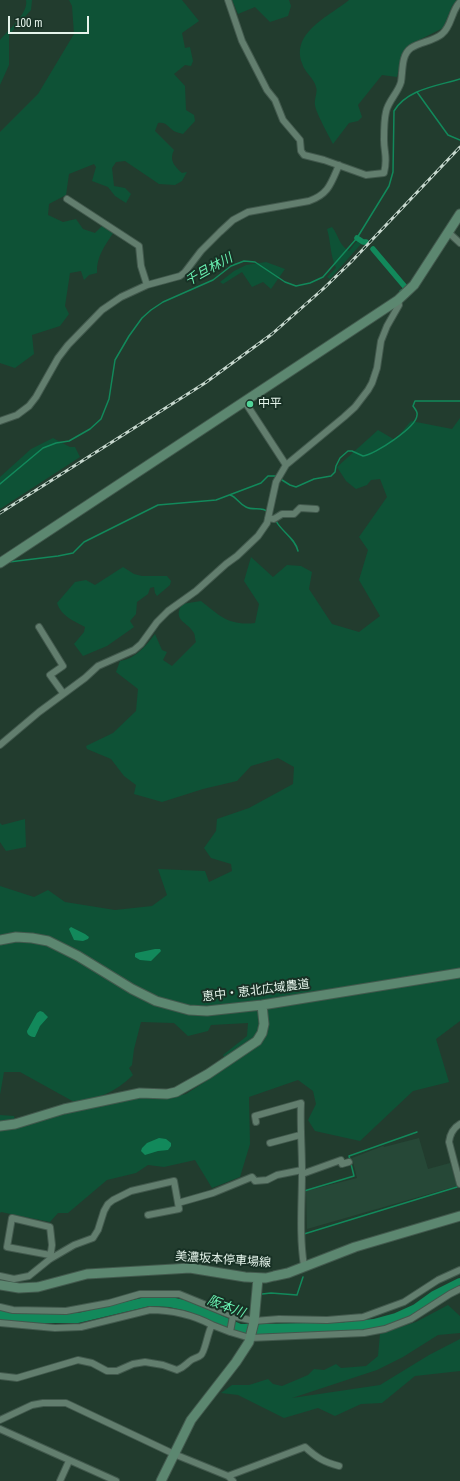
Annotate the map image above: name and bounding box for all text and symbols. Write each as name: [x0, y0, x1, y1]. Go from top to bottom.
scale bar: [10, 8, 91, 34]
text: 100 m: [15, 15, 42, 31]
water label: 千旦林川: [182, 251, 236, 289]
place label: 中平: [258, 397, 282, 411]
marker: 中平: [245, 399, 255, 409]
street label: 恵中・恵北広域農道: [202, 977, 310, 1005]
street label: 美濃坂本停車場線: [175, 1249, 271, 1271]
water label: 阪本川: [205, 1293, 247, 1321]

